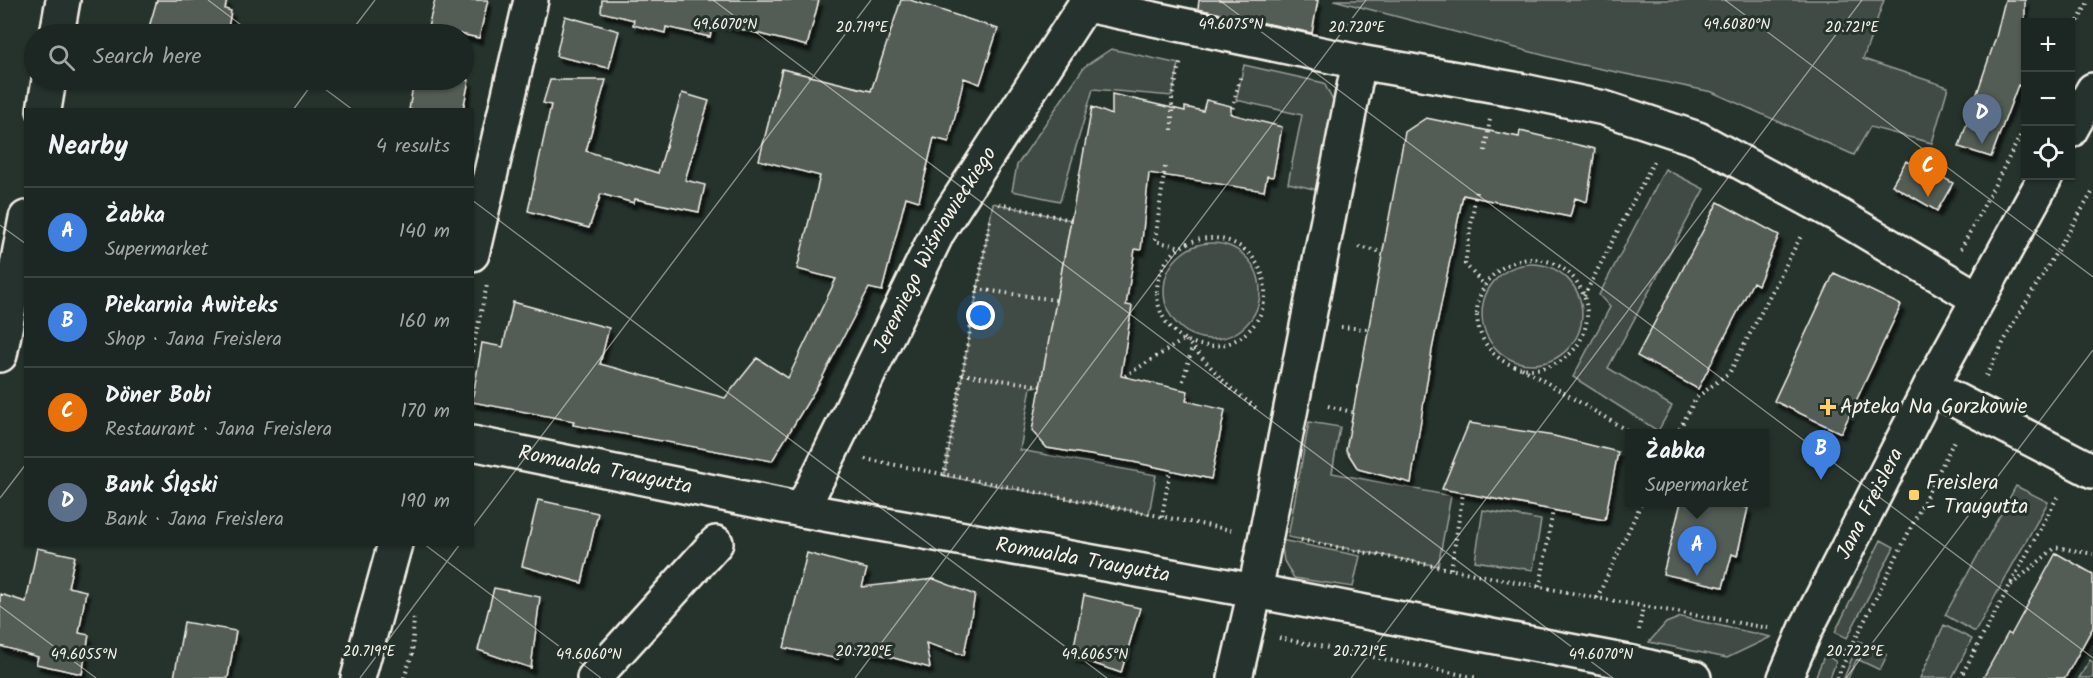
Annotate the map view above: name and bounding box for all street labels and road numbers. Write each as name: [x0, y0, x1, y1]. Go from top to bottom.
street label: Jeremiego Wiśniowieckiego: [864, 140, 1006, 359]
street label: Romualda Traugutta: [515, 436, 695, 504]
street label: Jana Freislera: [1828, 442, 1913, 566]
street label: Romualda Traugutta: [993, 528, 1173, 592]

